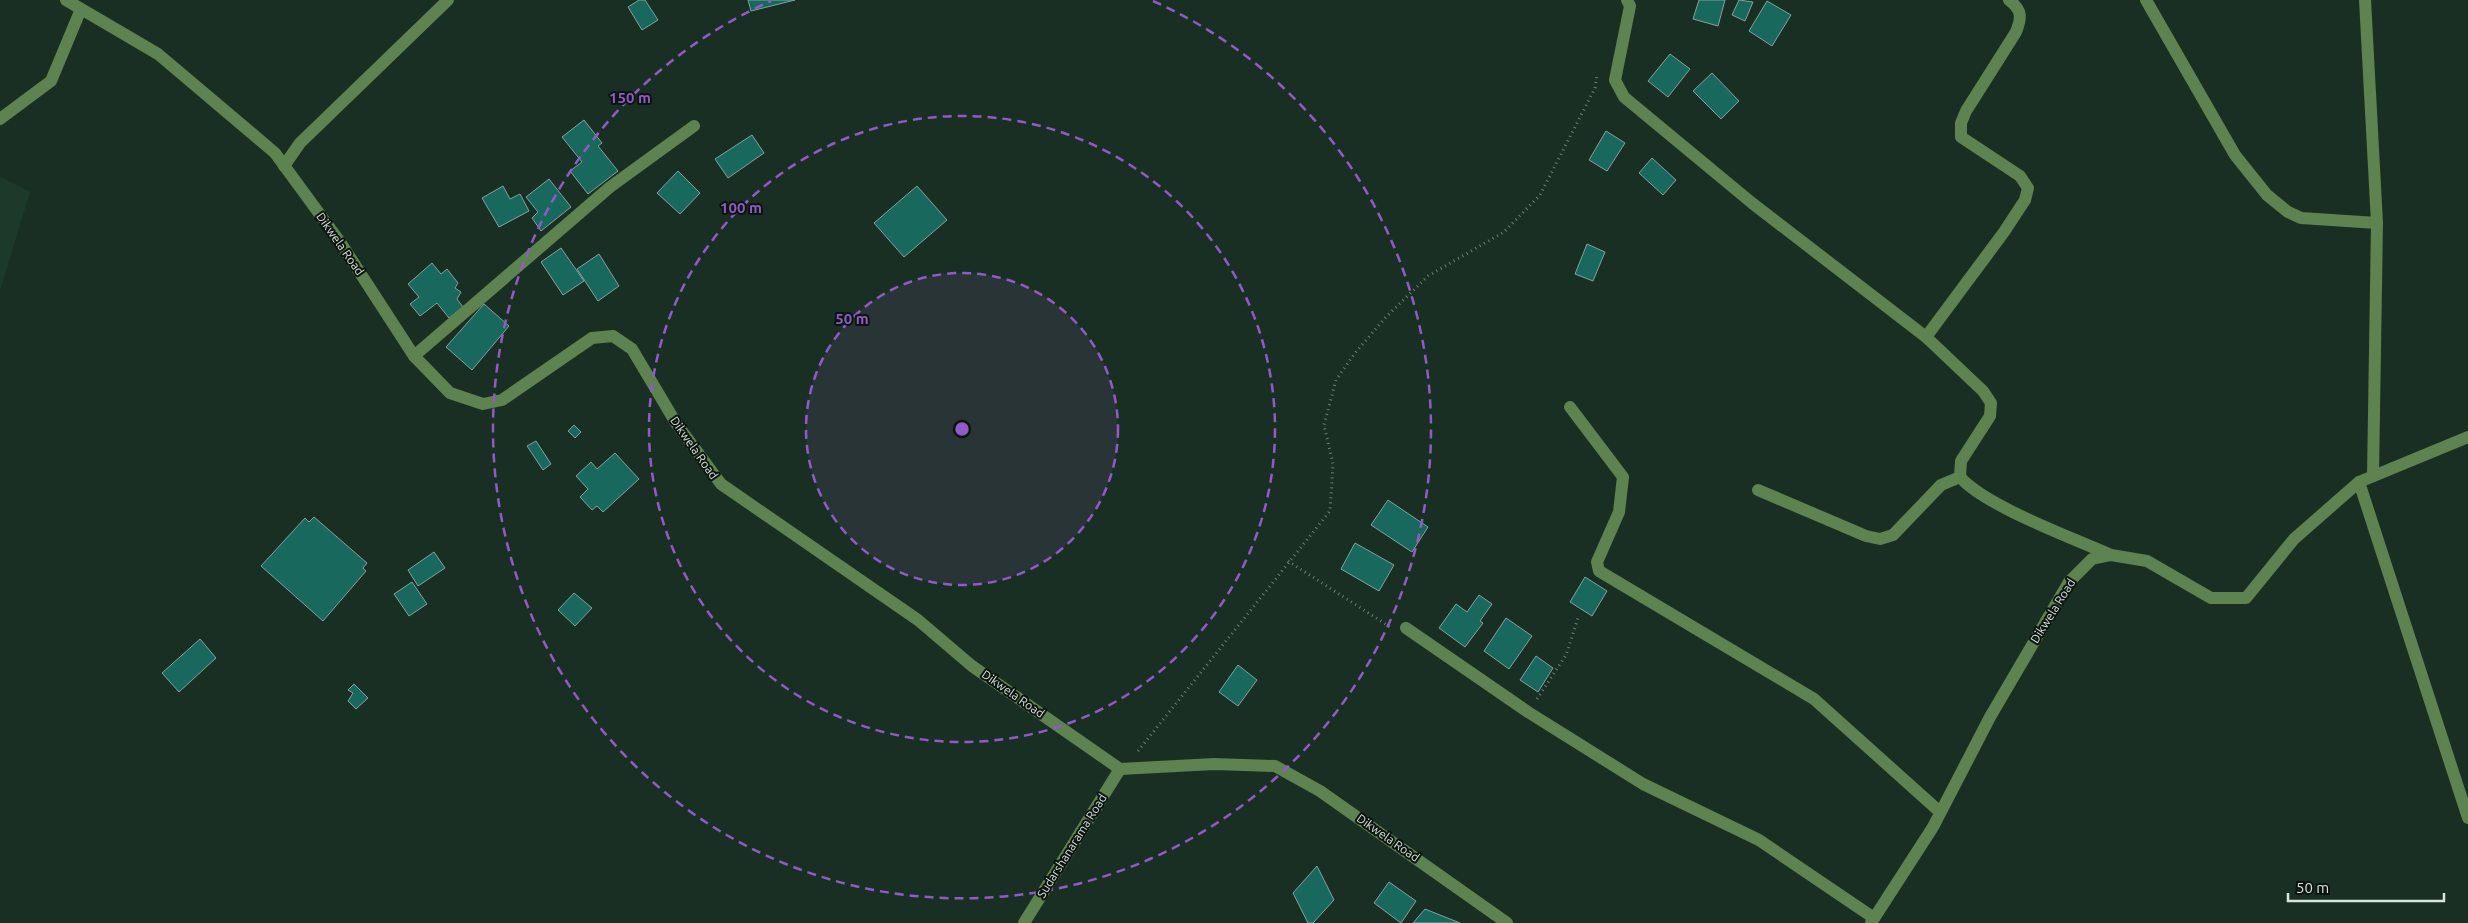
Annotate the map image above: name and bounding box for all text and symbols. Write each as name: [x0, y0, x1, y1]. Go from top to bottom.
text: 150 m: [609, 89, 651, 106]
text: 100 m: [720, 199, 762, 216]
street label: Dikwela Road: [314, 210, 367, 277]
text: 50 m: [835, 310, 869, 327]
street label: Dikwela Road: [668, 414, 721, 481]
centre of rings: [953, 420, 971, 438]
street label: Dikwela Road: [2028, 576, 2077, 645]
street label: Dikwela Road: [980, 667, 1047, 720]
street label: Sudarshanarama Road: [1034, 792, 1109, 900]
street label: Dikwela Road: [1355, 811, 1422, 864]
scale bar: [2288, 870, 2444, 902]
text: 50 m: [2296, 879, 2329, 896]

